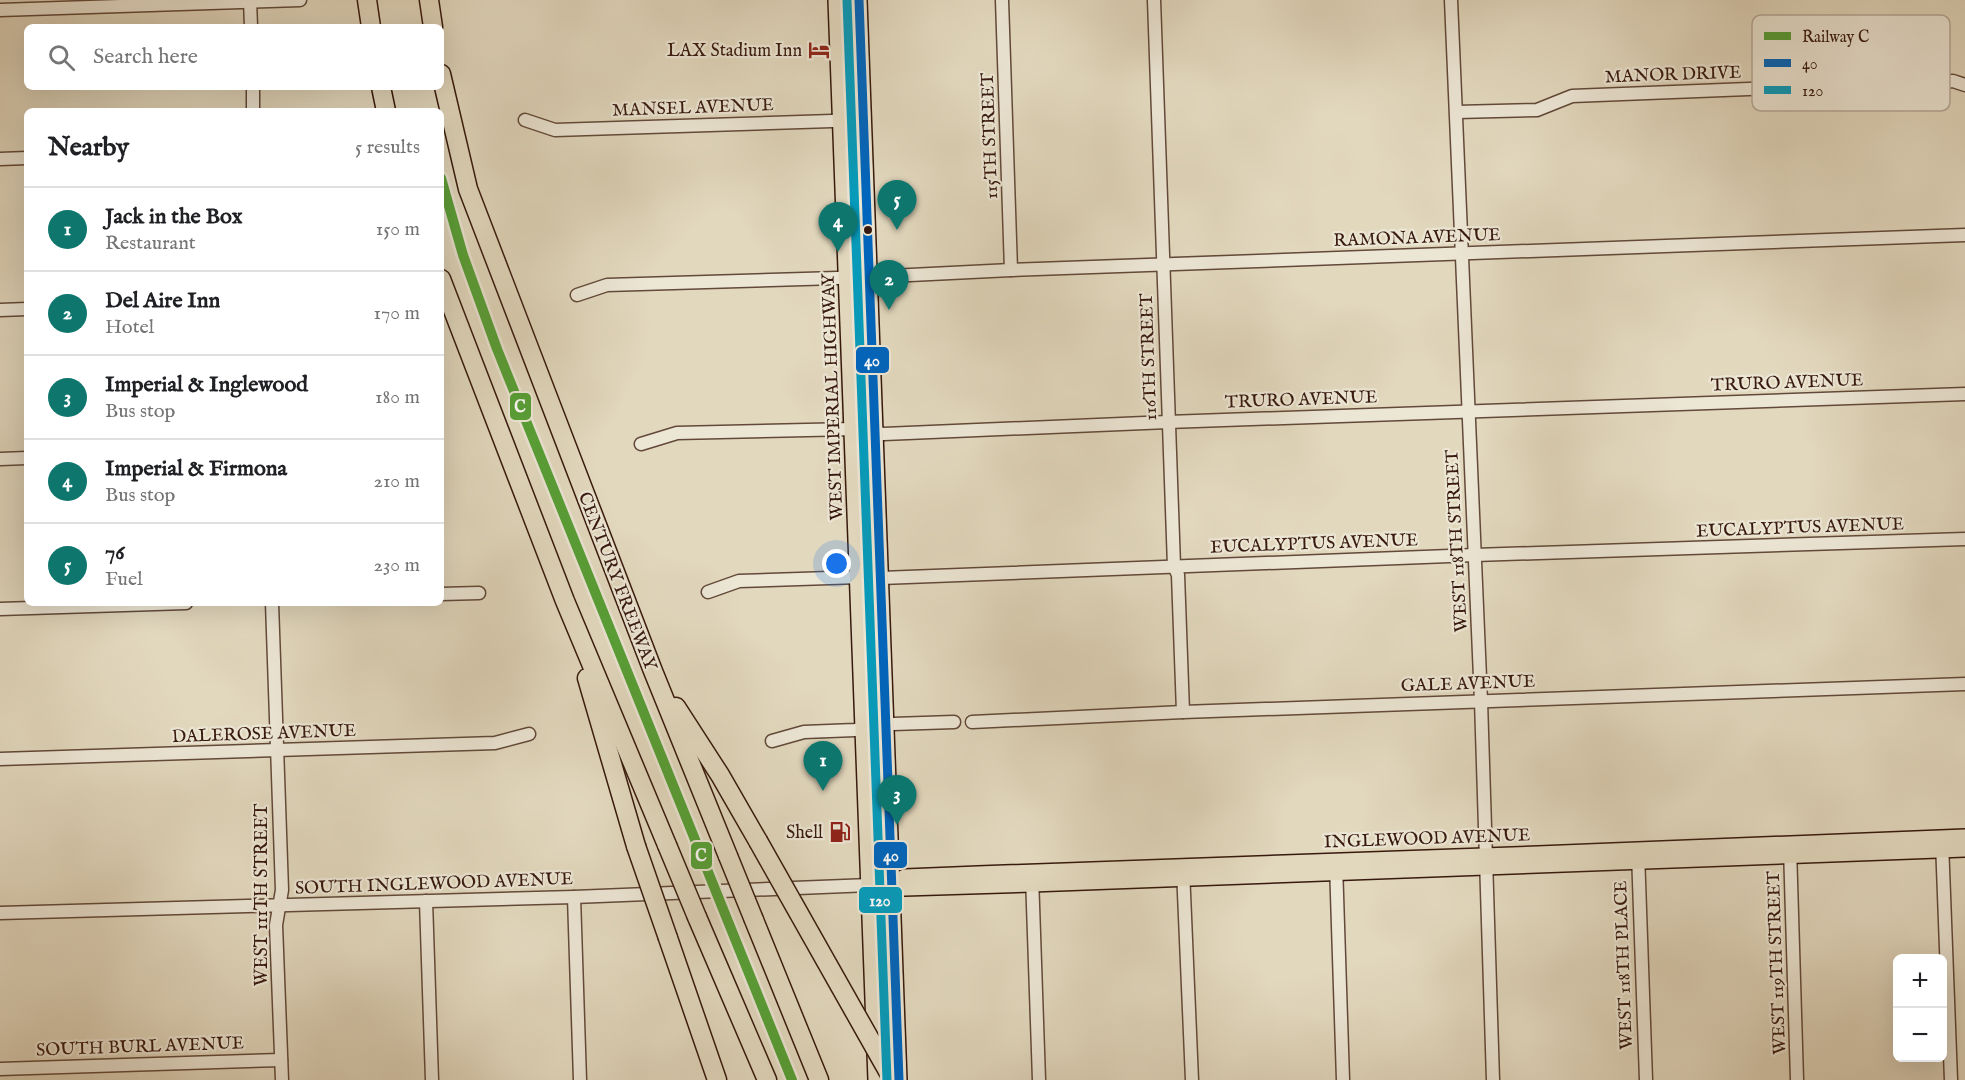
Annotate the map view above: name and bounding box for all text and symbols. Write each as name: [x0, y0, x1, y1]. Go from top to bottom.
legend: [1752, 15, 1950, 111]
search box: [24, 24, 444, 90]
text: Railway C: [1802, 28, 1869, 48]
hotel icon: LAX Stadium Inn: [807, 38, 831, 62]
place label: LAX Stadium Inn: [667, 40, 802, 63]
icon: search: [45, 41, 78, 74]
text: Search here: [93, 43, 198, 71]
text: 40: [1802, 55, 1818, 75]
street label: MANOR DRIVE: [1604, 62, 1742, 89]
street label: 115TH STREET: [977, 72, 1004, 200]
text: 120: [1802, 82, 1823, 102]
street label: MANSEL AVENUE: [612, 94, 774, 123]
text: Nearby: [48, 131, 129, 164]
text: 5 results: [355, 135, 420, 160]
pin: 5: [878, 180, 916, 230]
pin: 4: [818, 202, 858, 252]
text: Jack in the Box: [105, 203, 242, 231]
text: 1: [64, 217, 71, 242]
text: 150 m: [376, 217, 420, 242]
unlabelled marker: [862, 224, 874, 236]
street label: RAMONA AVENUE: [1333, 224, 1501, 253]
text: Restaurant: [105, 231, 196, 256]
pin: 2: [870, 260, 908, 310]
street label: WEST IMPERIAL HIGHWAY: [818, 272, 849, 521]
text: Del Aire Inn: [105, 287, 220, 315]
street label: 116TH STREET: [1136, 293, 1163, 421]
text: 2: [63, 301, 72, 326]
text: 170 m: [374, 301, 420, 326]
text: Hotel: [105, 315, 154, 340]
line badge: 40: [855, 346, 890, 374]
text: 40: [864, 352, 880, 372]
street label: TRURO AVENUE: [1710, 369, 1864, 398]
text: Imperial & Inglewood: [105, 371, 308, 399]
text: 3: [64, 385, 71, 410]
text: 180 m: [375, 385, 420, 410]
street label: TRURO AVENUE: [1224, 386, 1378, 415]
line badge: C: [509, 392, 532, 421]
text: C: [514, 398, 526, 418]
text: Bus stop: [105, 399, 175, 424]
street label: WEST 118TH STREET: [1441, 449, 1474, 633]
text: Imperial & Firmona: [105, 455, 287, 483]
text: 4: [63, 469, 72, 494]
text: 210 m: [374, 469, 420, 494]
text: Bus stop: [105, 483, 175, 508]
street label: CENTURY FREEWAY: [572, 489, 662, 675]
street label: EUCALYPTUS AVENUE: [1696, 513, 1905, 544]
street label: EUCALYPTUS AVENUE: [1210, 529, 1419, 560]
text: 76: [105, 539, 125, 567]
your location: [822, 549, 851, 578]
text: 5: [64, 553, 71, 578]
text: 230 m: [374, 553, 420, 578]
text: Fuel: [105, 567, 143, 592]
street label: GALE AVENUE: [1400, 671, 1536, 698]
street label: DALEROSE AVENUE: [172, 720, 357, 749]
pin: 1: [804, 742, 842, 791]
pin: 3: [878, 776, 916, 825]
street label: WEST 111TH STREET: [251, 804, 274, 986]
fuel station icon: Shell: [828, 820, 852, 844]
place label: Shell: [786, 822, 823, 845]
street label: INGLEWOOD AVENUE: [1324, 824, 1531, 855]
line badge: C: [690, 841, 713, 870]
line badge: 40: [873, 841, 908, 869]
text: C: [695, 847, 707, 867]
text: 40: [883, 847, 899, 867]
street label: SOUTH INGLEWOOD AVENUE: [295, 868, 574, 901]
street label: WEST 119TH STREET: [1763, 871, 1792, 1055]
street label: WEST 118TH PLACE: [1610, 880, 1639, 1050]
line badge: 120: [858, 886, 903, 914]
text: 120: [869, 892, 891, 912]
map controls: [1893, 954, 1947, 1062]
button: +: [1893, 954, 1947, 1008]
button: −: [1893, 1008, 1947, 1062]
street label: SOUTH BURL AVENUE: [36, 1032, 244, 1063]

